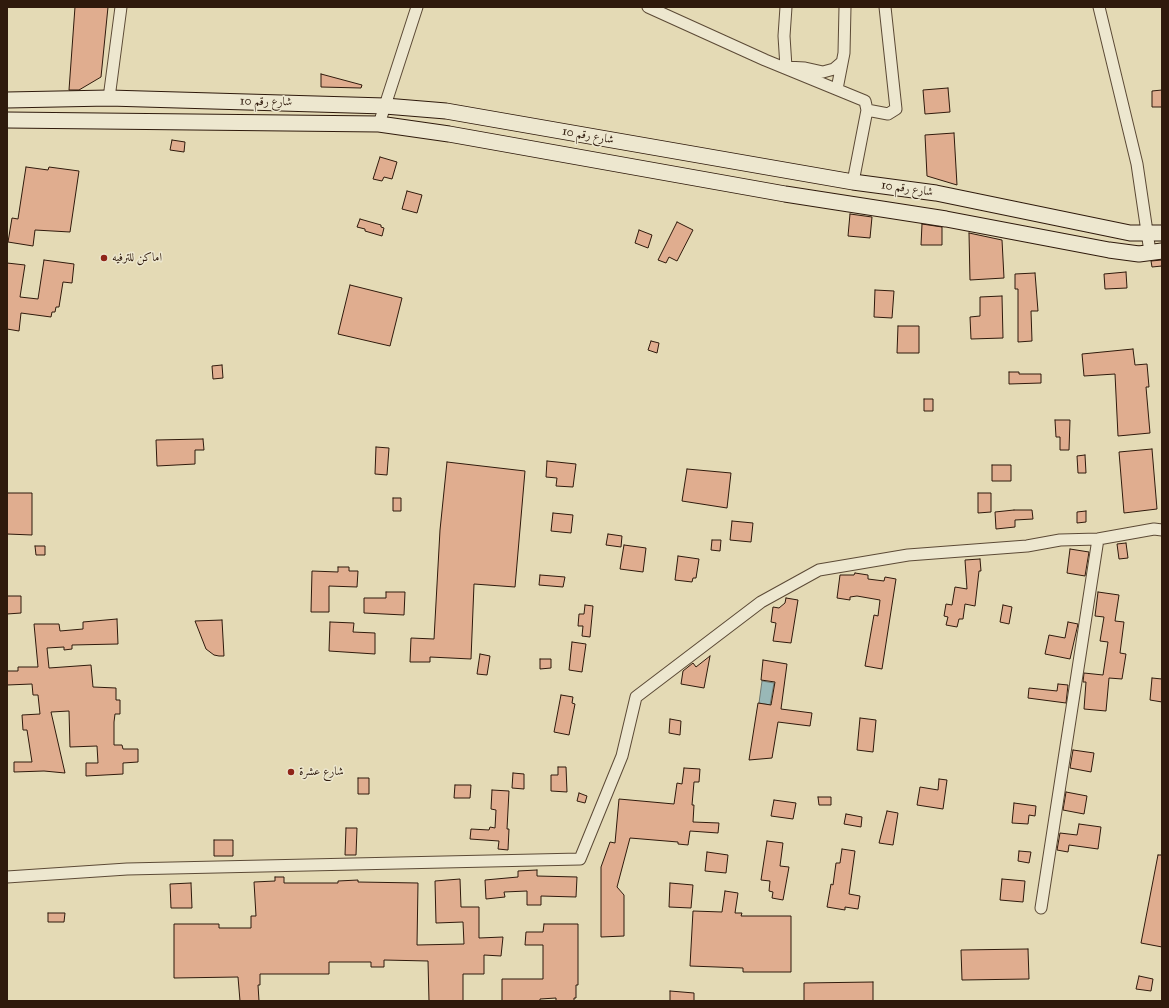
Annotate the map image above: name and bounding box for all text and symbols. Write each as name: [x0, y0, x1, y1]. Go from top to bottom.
street label: شارع رقم 10: [240, 94, 292, 110]
street label: شارع رقم 10: [561, 124, 615, 148]
street label: شارع رقم 10: [880, 178, 934, 200]
place label: اماكن للترفيه: [112, 251, 162, 265]
marker: اماكن للترفيه: [99, 253, 109, 263]
place label: شارع عشرة: [299, 765, 344, 779]
marker: شارع عشرة: [286, 767, 296, 777]

